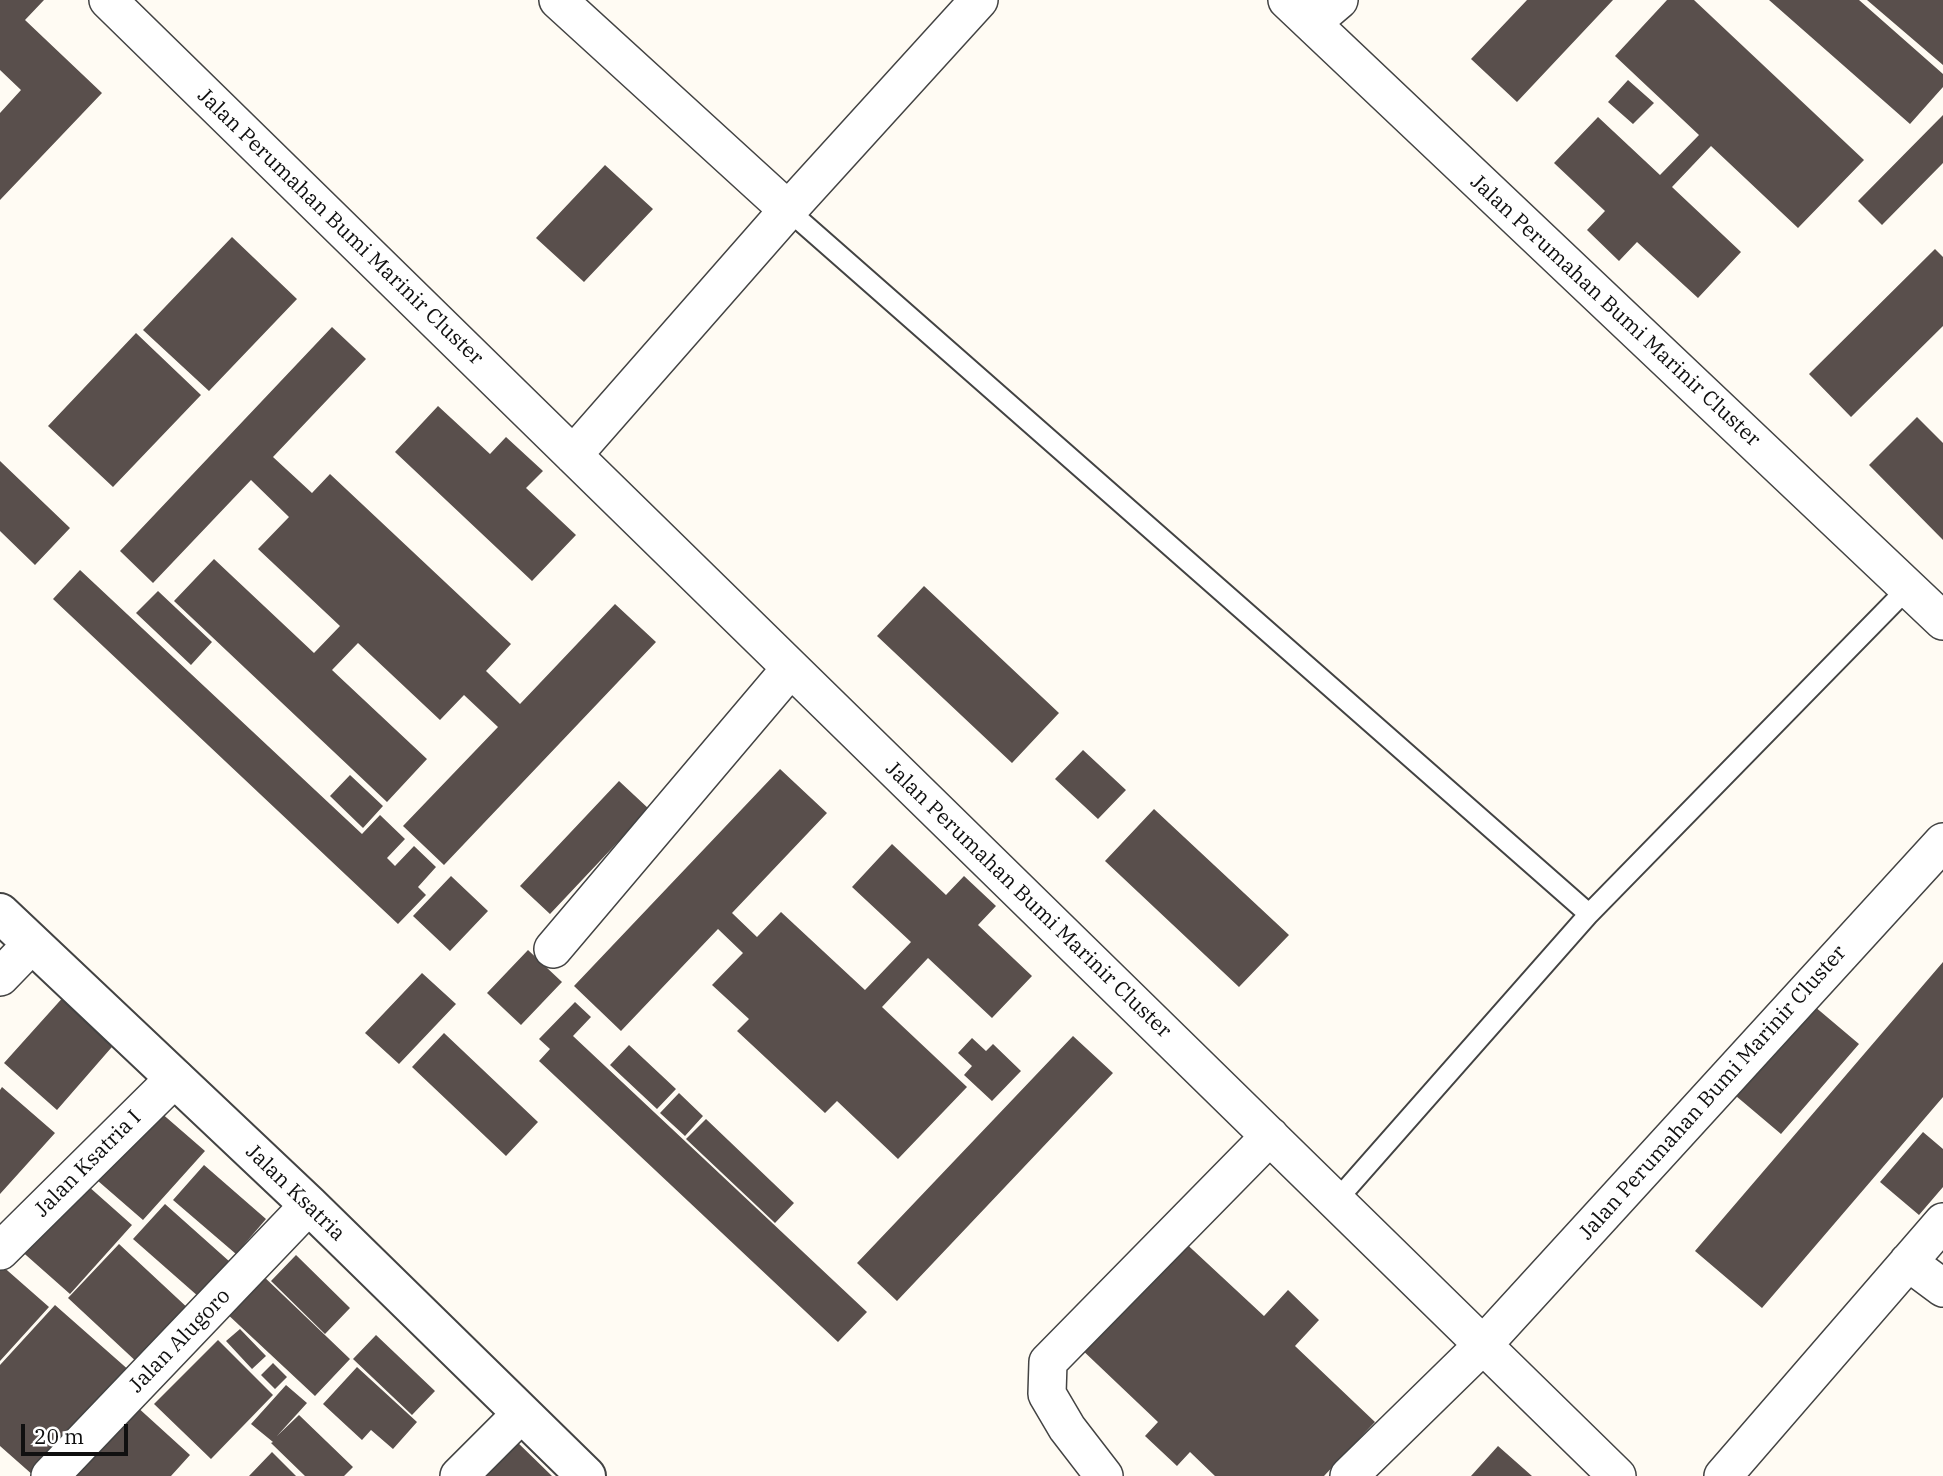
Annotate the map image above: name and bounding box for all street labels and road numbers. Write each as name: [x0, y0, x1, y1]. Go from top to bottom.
street label: Jalan Perumahan Bumi Marinir Cluster: [192, 83, 488, 371]
street label: Jalan Perumahan Bumi Marinir Cluster: [1465, 170, 1765, 452]
street label: Jalan Perumahan Bumi Marinir Cluster: [880, 756, 1176, 1044]
street label: Jalan Perumahan Bumi Marinir Cluster: [1574, 941, 1852, 1245]
street label: Jalan Ksatria I: [29, 1105, 147, 1223]
street label: Jalan Ksatria: [240, 1139, 350, 1247]
street label: Jalan Alugoro: [124, 1284, 236, 1398]

